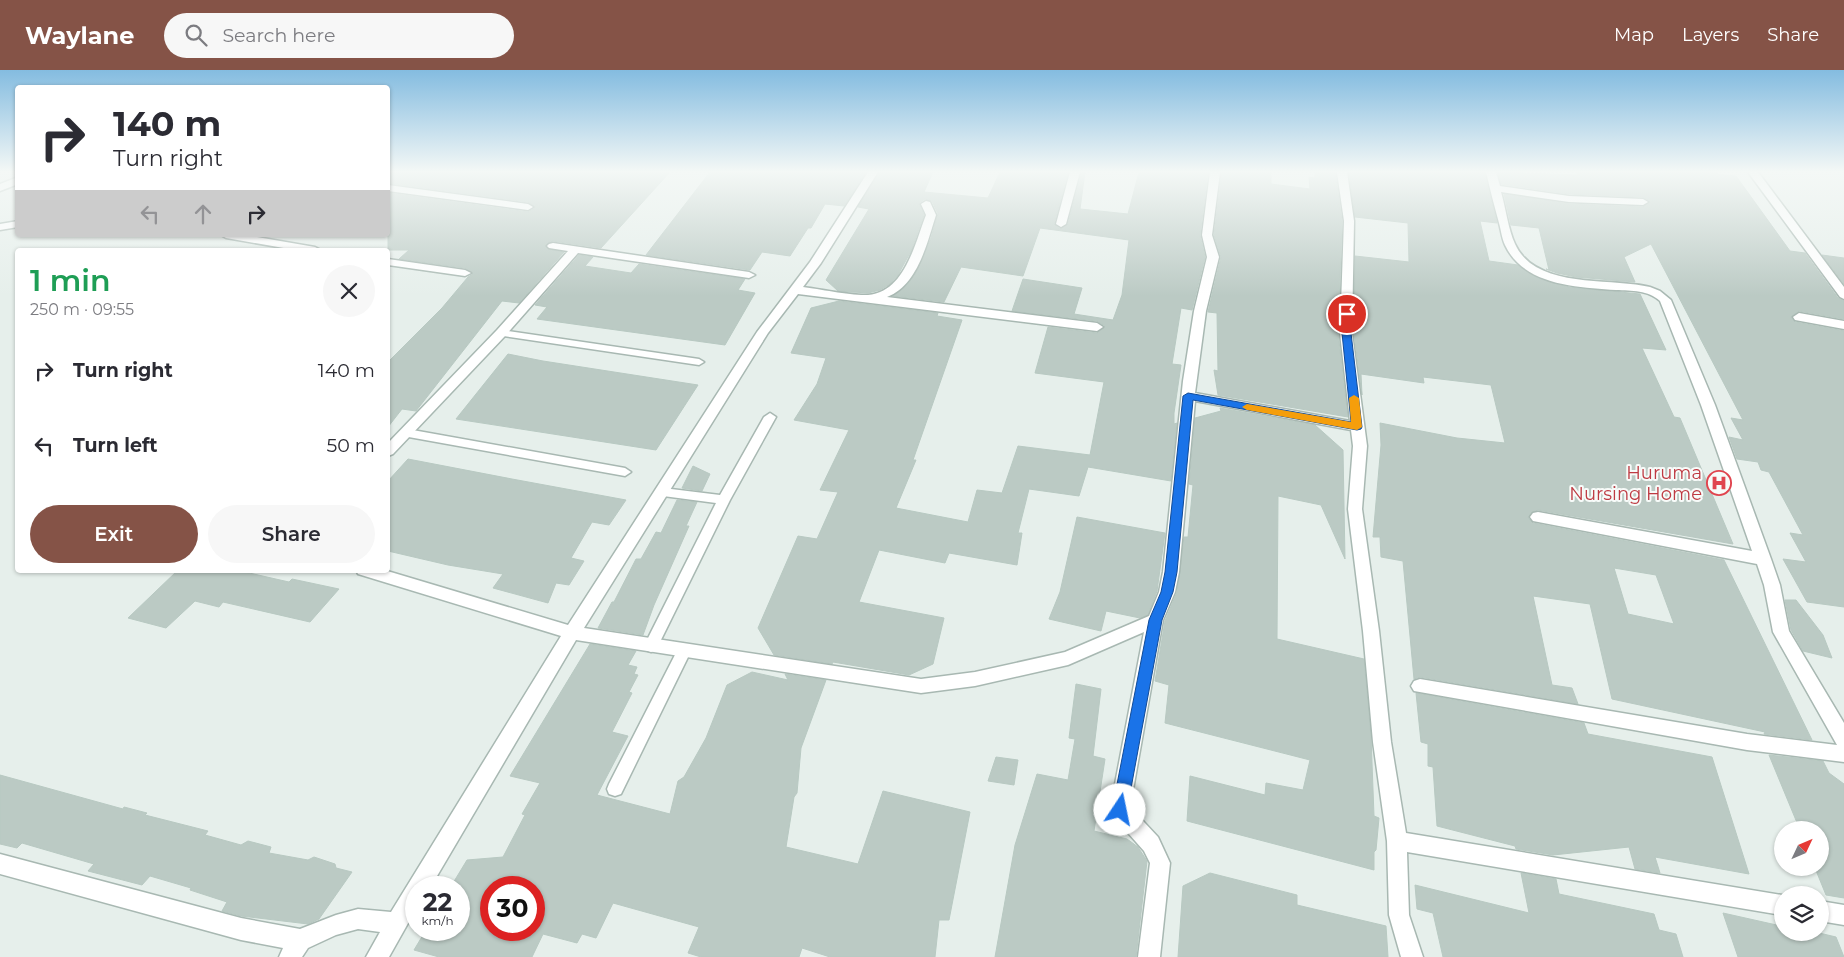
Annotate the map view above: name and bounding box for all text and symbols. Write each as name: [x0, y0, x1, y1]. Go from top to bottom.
search box: [164, 13, 514, 58]
text: Waylane: [25, 21, 134, 50]
icon: search: [182, 21, 210, 49]
text: Search here: [222, 24, 335, 47]
text: Map: [1614, 24, 1654, 46]
text: Layers: [1682, 24, 1739, 46]
text: Share: [1767, 24, 1819, 46]
text: 140 m: [113, 102, 221, 145]
icon: right: [30, 105, 95, 170]
text: Turn right: [113, 145, 223, 172]
icon: left: [136, 200, 164, 228]
icon: ahead: [189, 200, 217, 228]
icon: right: [242, 200, 270, 228]
text: 1 min: [30, 262, 111, 299]
button: close: [323, 265, 375, 317]
pin: [1326, 293, 1368, 335]
text: 250 m · 09:55: [30, 300, 134, 319]
icon: arrive: [1333, 300, 1361, 328]
icon: right: [30, 357, 58, 385]
text: Turn right: [73, 359, 173, 382]
text: 140 m: [318, 359, 375, 382]
icon: left: [30, 432, 58, 460]
text: Turn left: [73, 434, 158, 457]
text: 50 m: [327, 434, 375, 457]
place label: Huruma Nursing Home: [1569, 462, 1702, 505]
hospital icon: Huruma Nursing Home: [1706, 470, 1732, 496]
button: Exit: [30, 505, 198, 563]
button: Share: [208, 505, 375, 563]
position arrow: [1093, 783, 1145, 835]
north arrow: [1774, 821, 1829, 876]
map controls: [1774, 821, 1829, 941]
speed limit sign: 30: [480, 876, 545, 941]
button: layers: [1774, 886, 1829, 941]
text: 22: [423, 887, 452, 917]
text: km/h: [421, 913, 454, 928]

